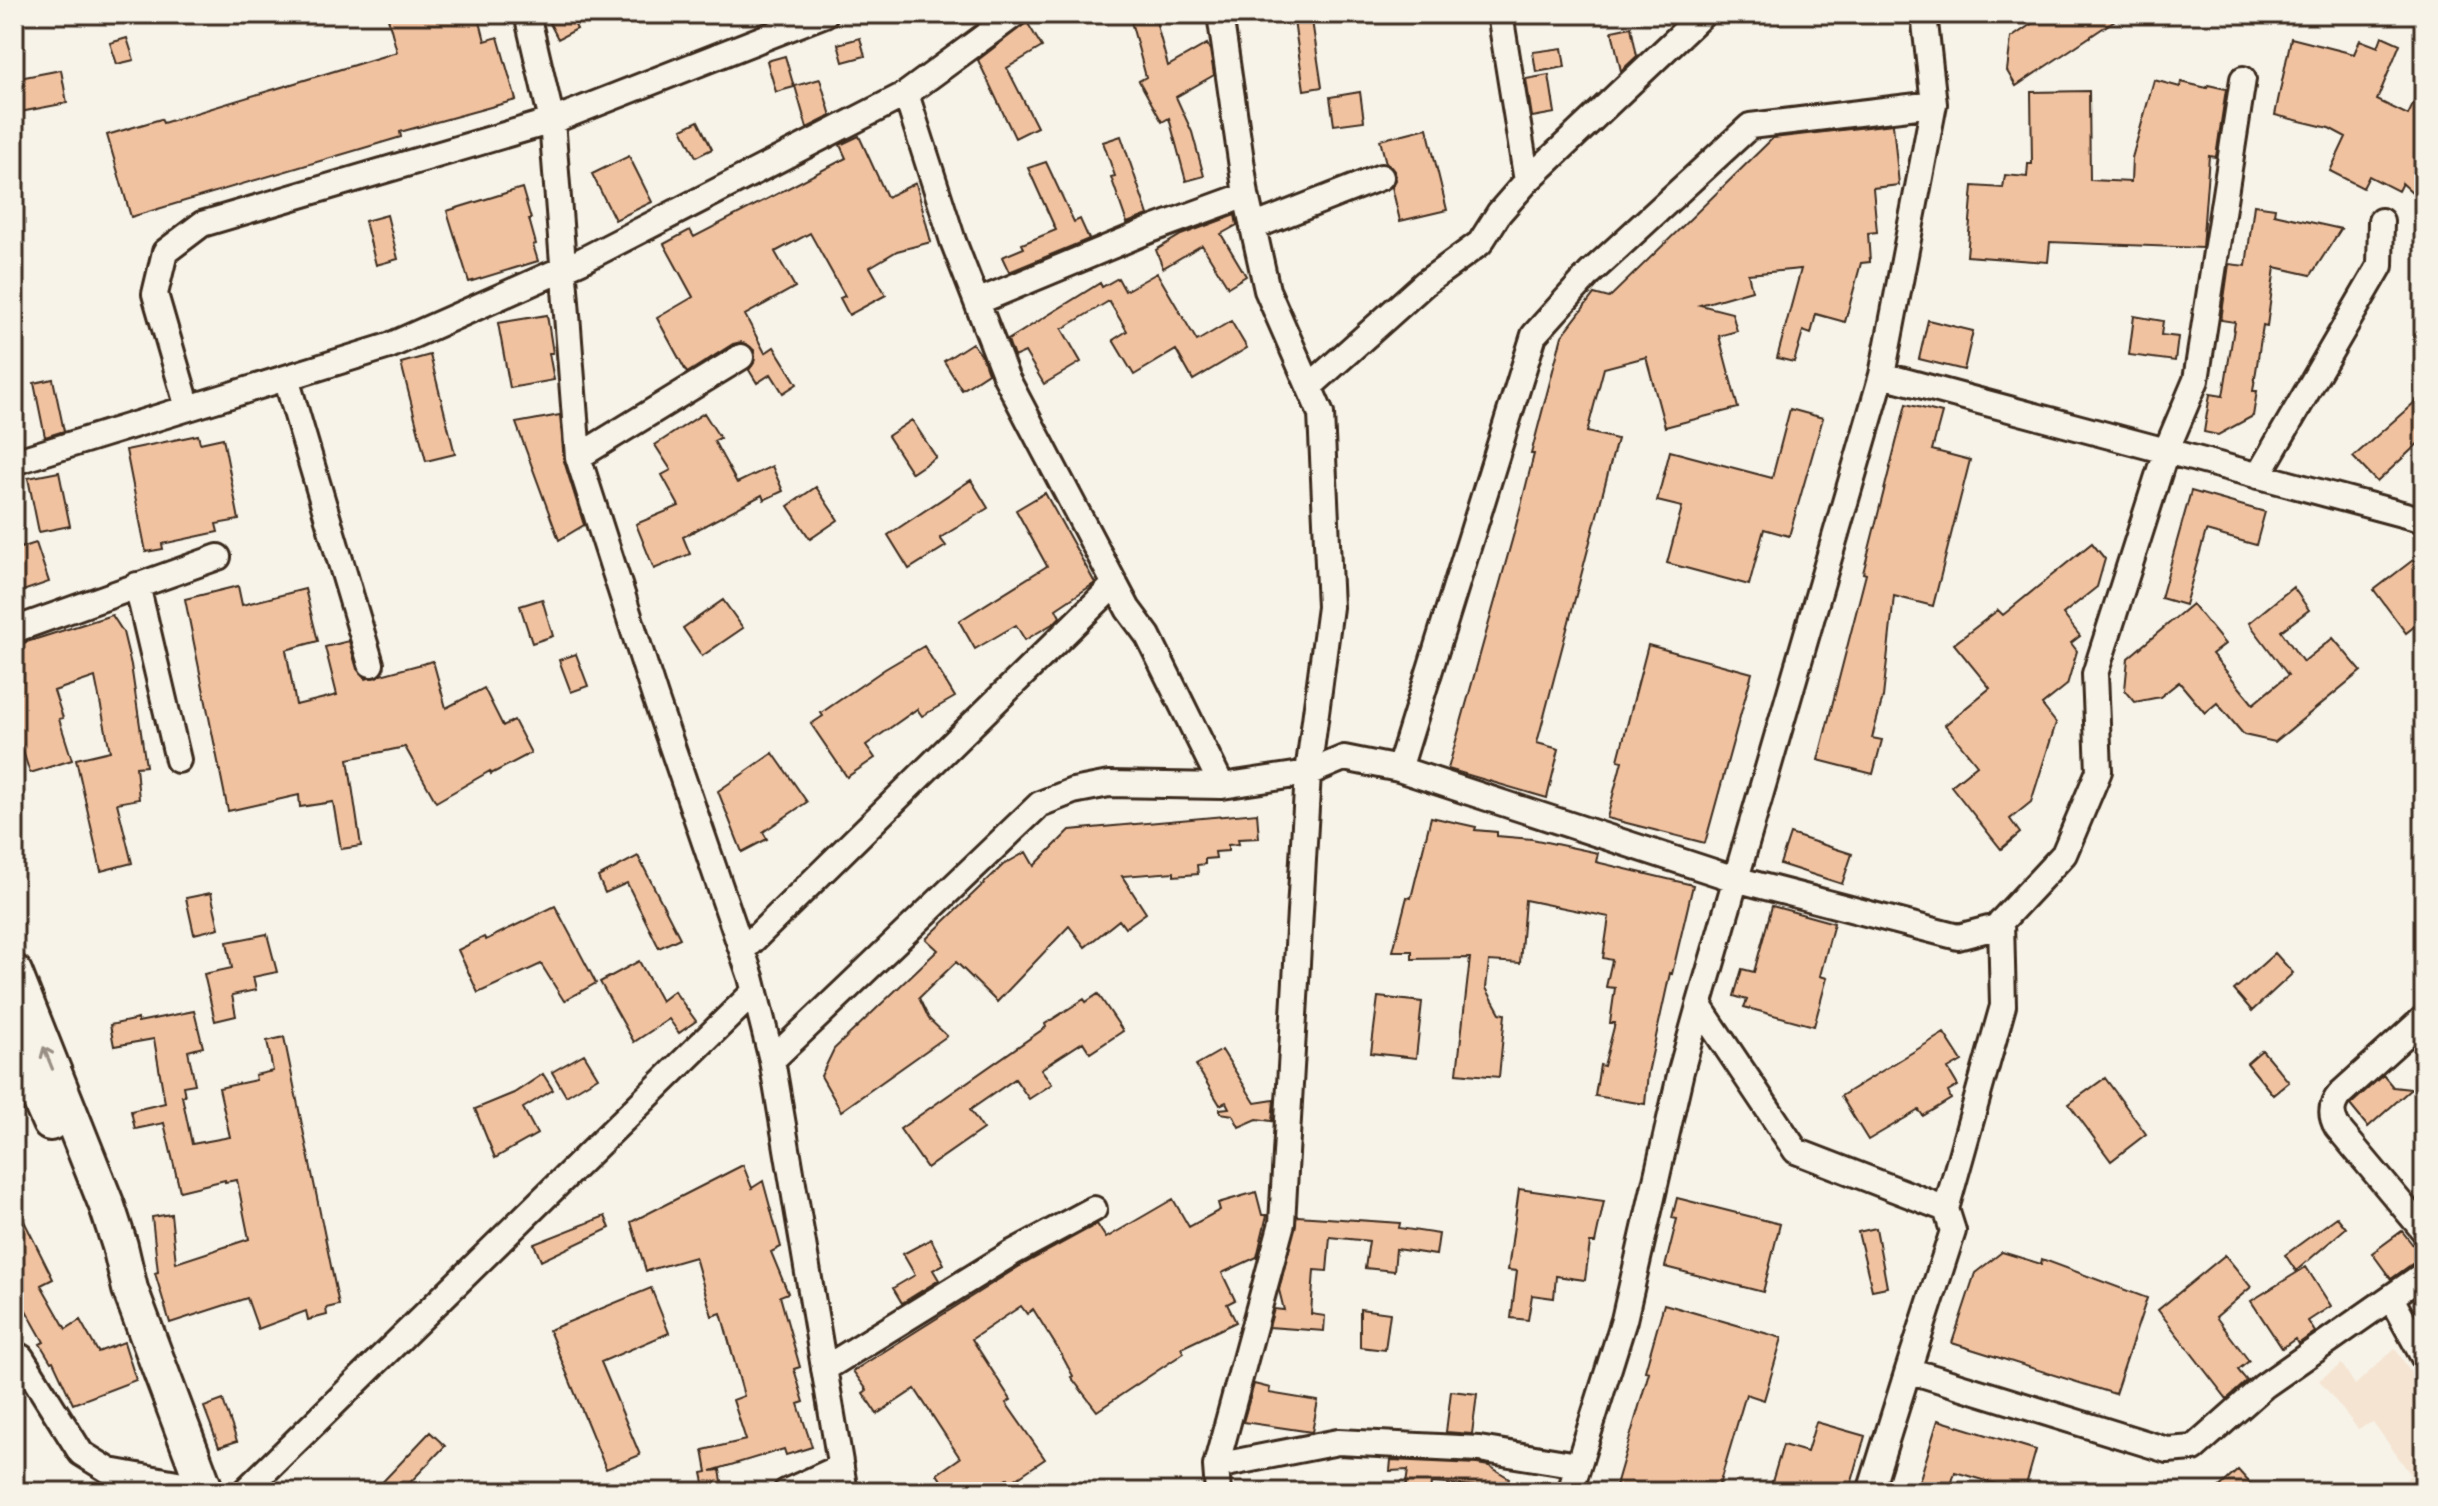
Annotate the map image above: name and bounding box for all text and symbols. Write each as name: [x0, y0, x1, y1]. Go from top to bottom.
one-way arrow: [40, 1046, 54, 1071]

